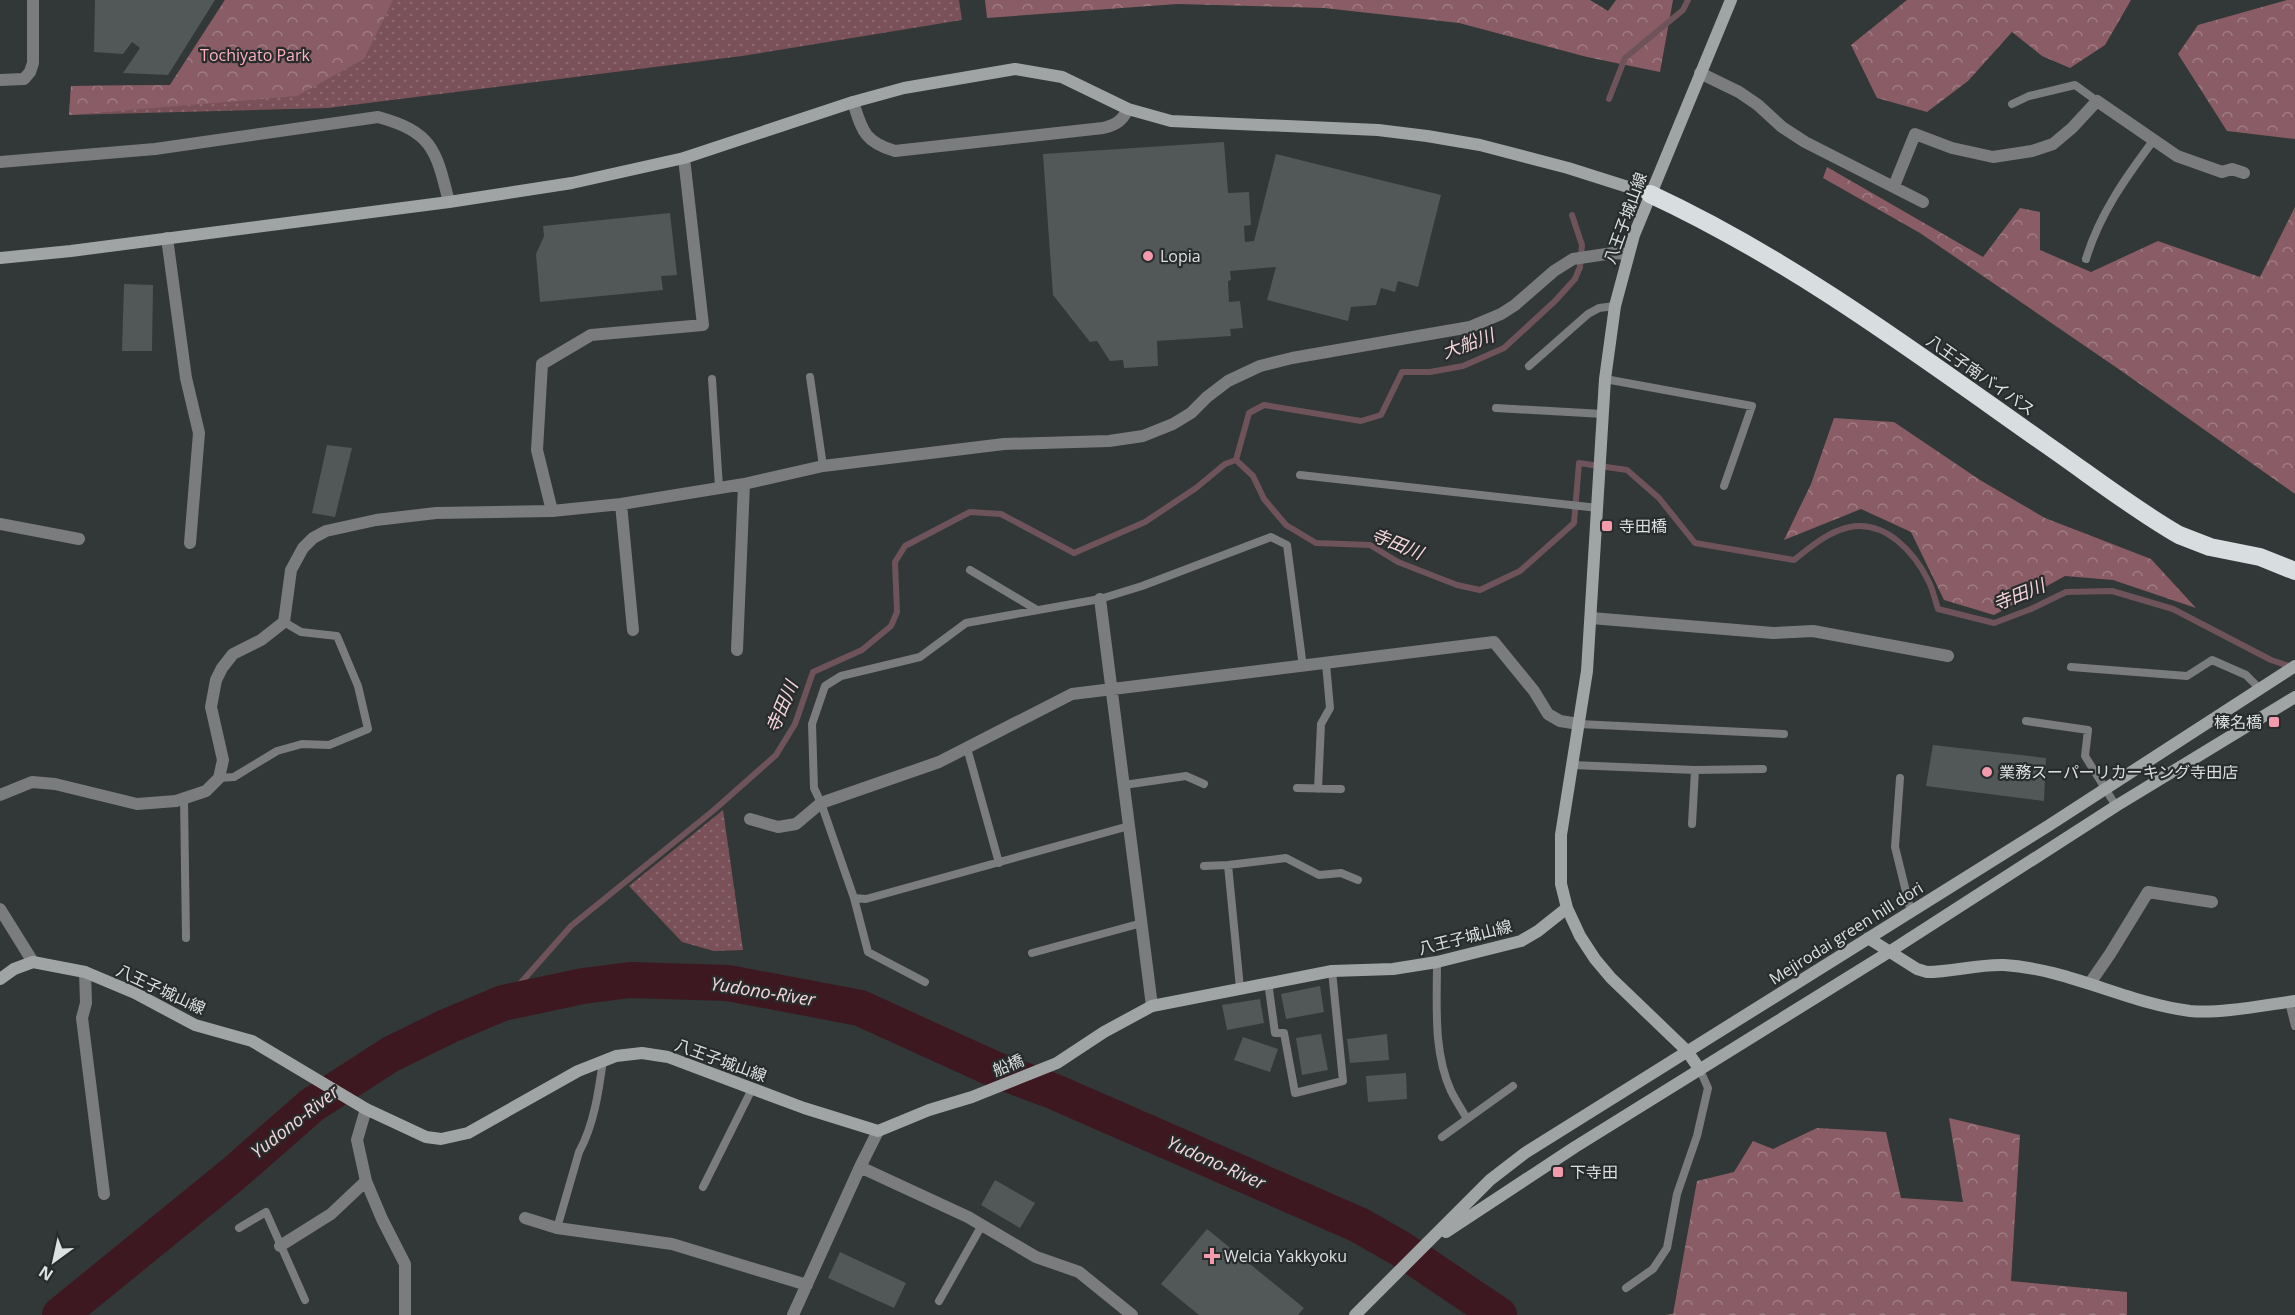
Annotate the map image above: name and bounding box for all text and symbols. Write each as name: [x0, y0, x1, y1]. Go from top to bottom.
park label: Tochiyato Park: [200, 44, 310, 66]
street label: 八王子城山線: [1598, 169, 1652, 267]
place label: Lopia: [1160, 245, 1201, 267]
marker: Lopia: [1141, 249, 1155, 263]
water label: 大船川: [1438, 322, 1499, 364]
street label: 八王子南バイパス: [1922, 329, 2040, 421]
place label: 寺田橋: [1619, 515, 1667, 537]
marker: 寺田橋: [1600, 519, 1614, 533]
water label: 寺田川: [1368, 522, 1429, 565]
water label: 寺田川: [1989, 572, 2050, 615]
water label: 寺田川: [759, 675, 803, 736]
place label: 榛名橋: [2214, 711, 2262, 733]
marker: 榛名橋: [2267, 715, 2281, 729]
place label: 業務スーパーリカーキング寺田店: [1999, 761, 2238, 783]
marker: 業務スーパーリカーキング寺田店: [1980, 765, 1994, 779]
street label: Mejirodai green hill dori: [1765, 877, 1927, 989]
street label: 八王子城山線: [1416, 915, 1514, 959]
street label: 八王子城山線: [113, 959, 209, 1019]
water label: Yudono-River: [709, 971, 818, 1011]
street label: 八王子城山線: [672, 1033, 770, 1087]
street label: 船橋: [989, 1049, 1027, 1081]
water label: Yudono-River: [245, 1079, 344, 1163]
water label: Yudono-River: [1163, 1130, 1270, 1195]
place label: 下寺田: [1570, 1161, 1618, 1183]
marker: 下寺田: [1551, 1165, 1565, 1179]
north arrow: [24, 1231, 84, 1291]
place label: Welcia Yakkyoku: [1224, 1245, 1347, 1267]
marker: Welcia Yakkyoku: [1205, 1249, 1219, 1263]
text: N: [34, 1261, 57, 1286]

